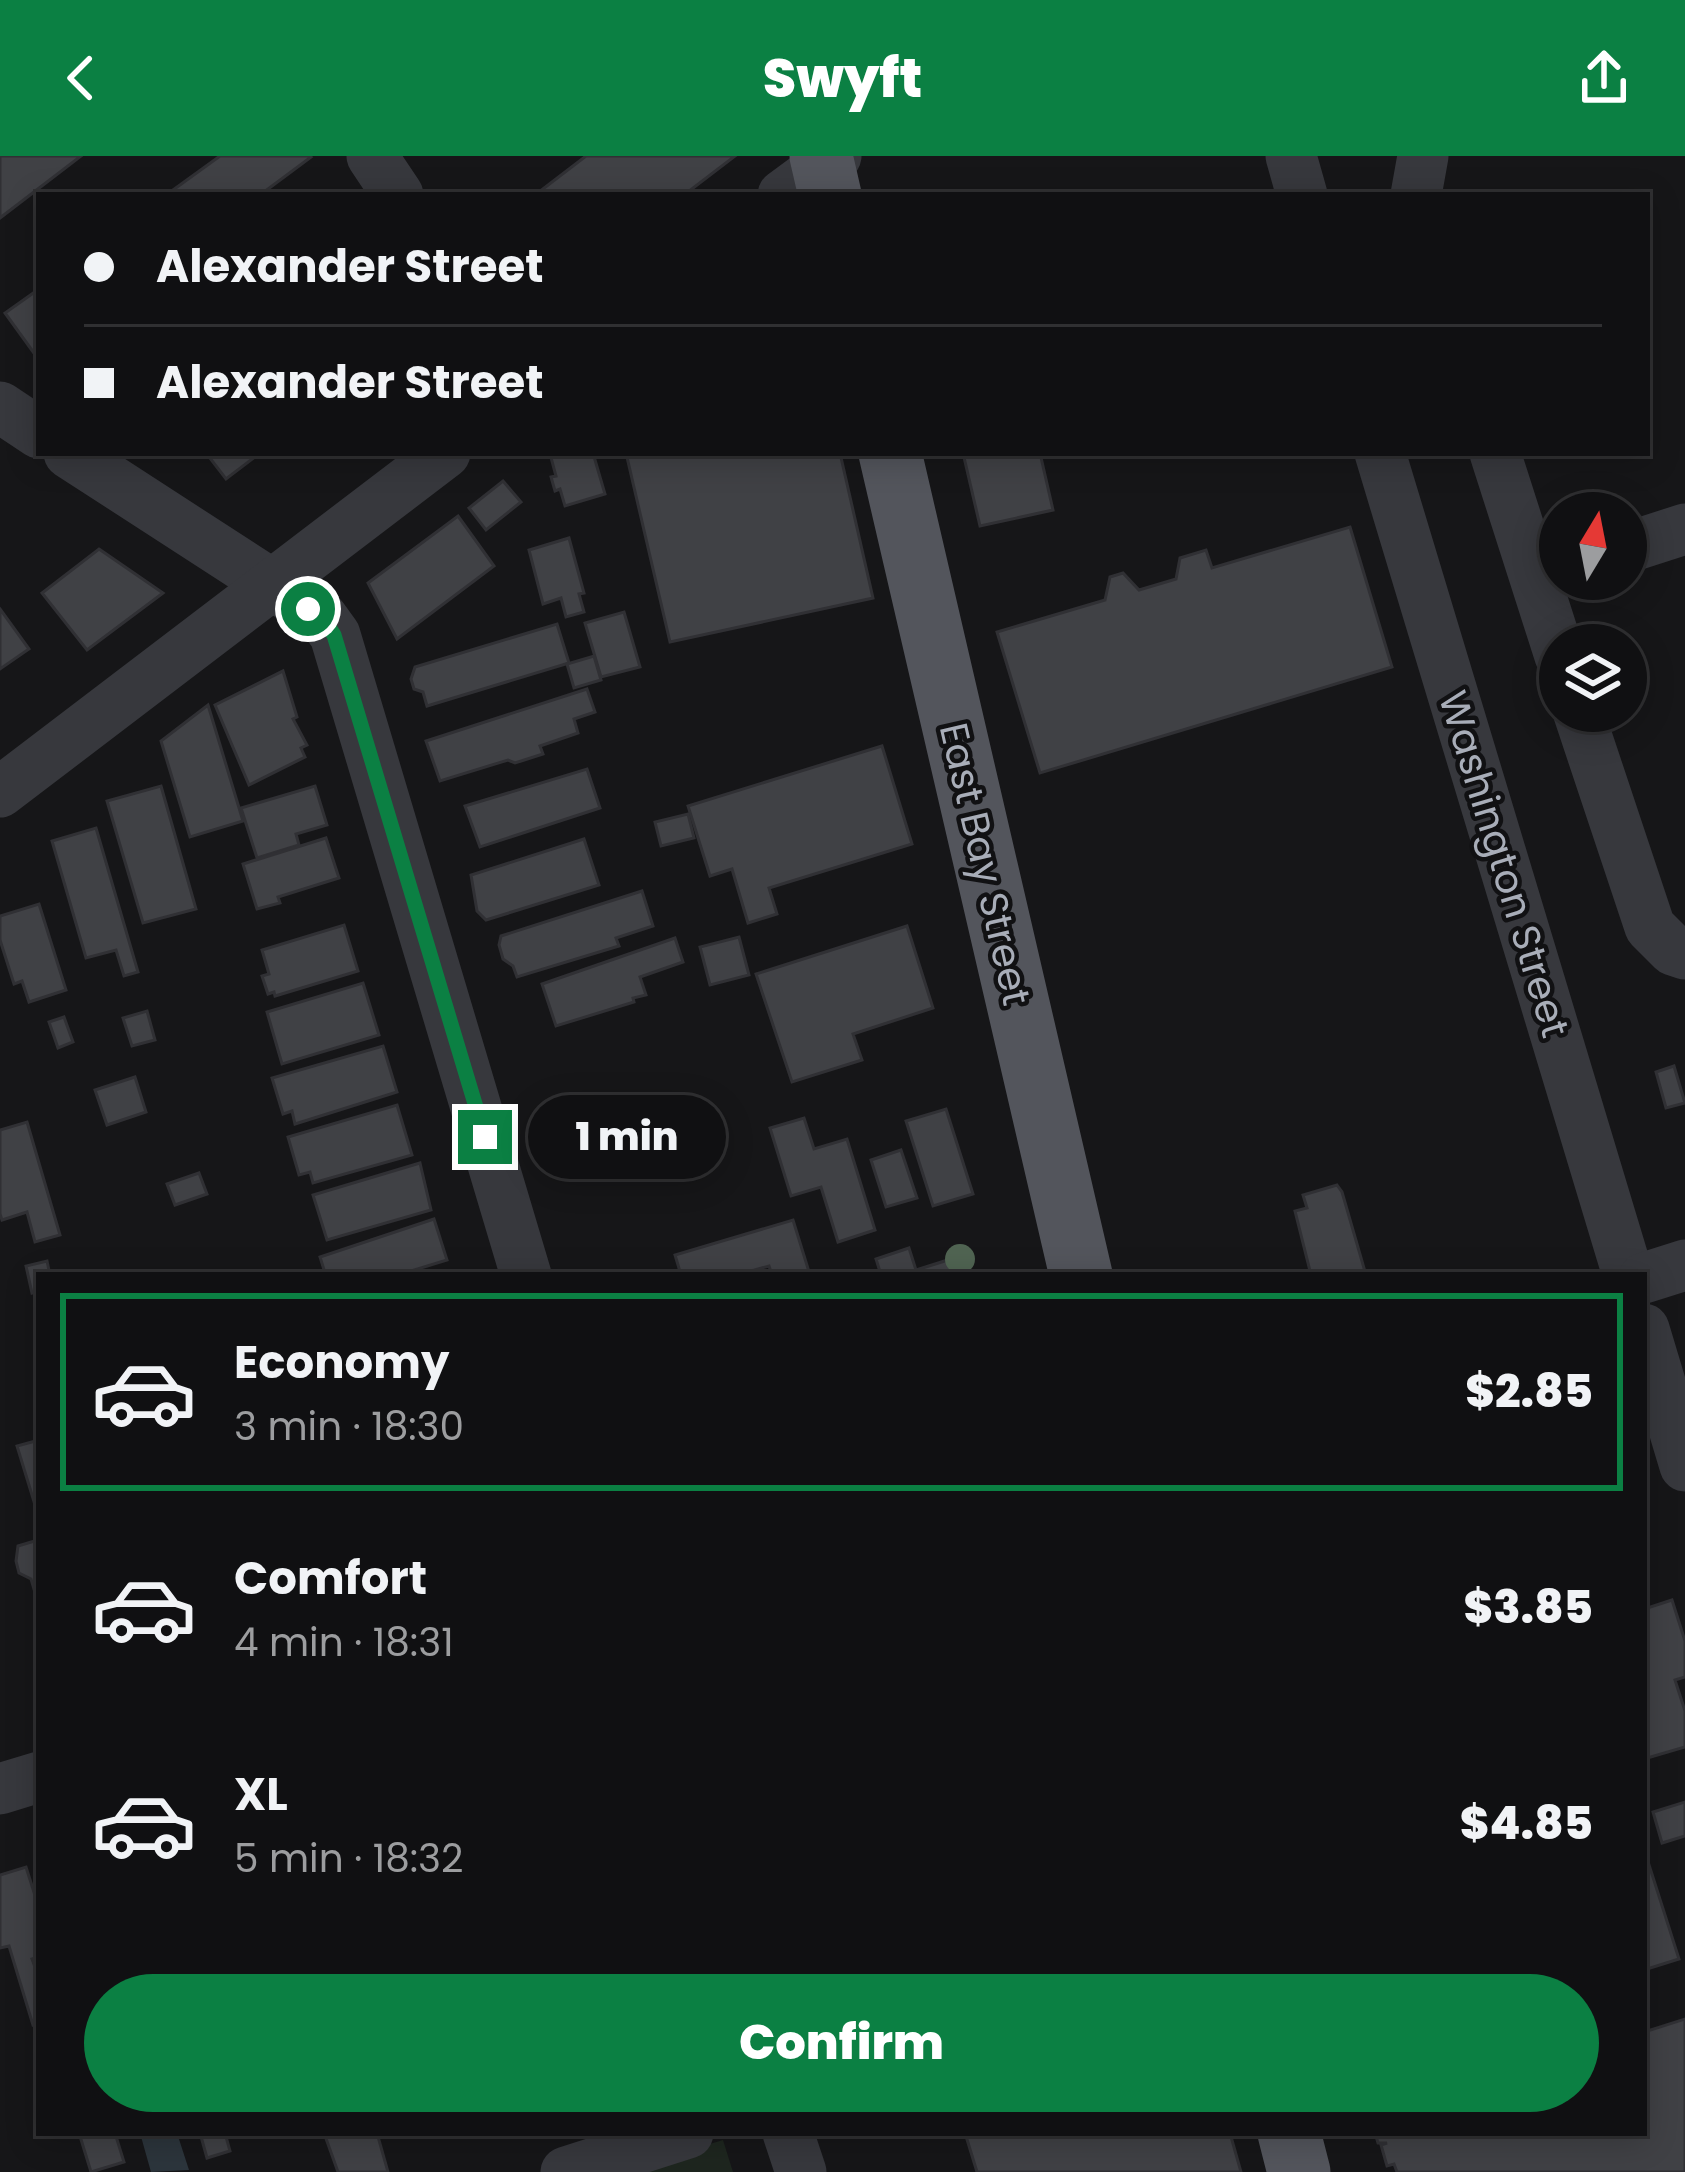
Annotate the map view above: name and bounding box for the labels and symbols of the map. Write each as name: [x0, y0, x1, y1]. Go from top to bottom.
north arrow: [1539, 492, 1647, 600]
route start: [281, 582, 335, 636]
street label: Washington Street: [1425, 684, 1583, 1044]
street label: East Bay Street: [926, 717, 1044, 1011]
callout: 1 min: [527, 1095, 725, 1179]
route end: [458, 1110, 512, 1164]

